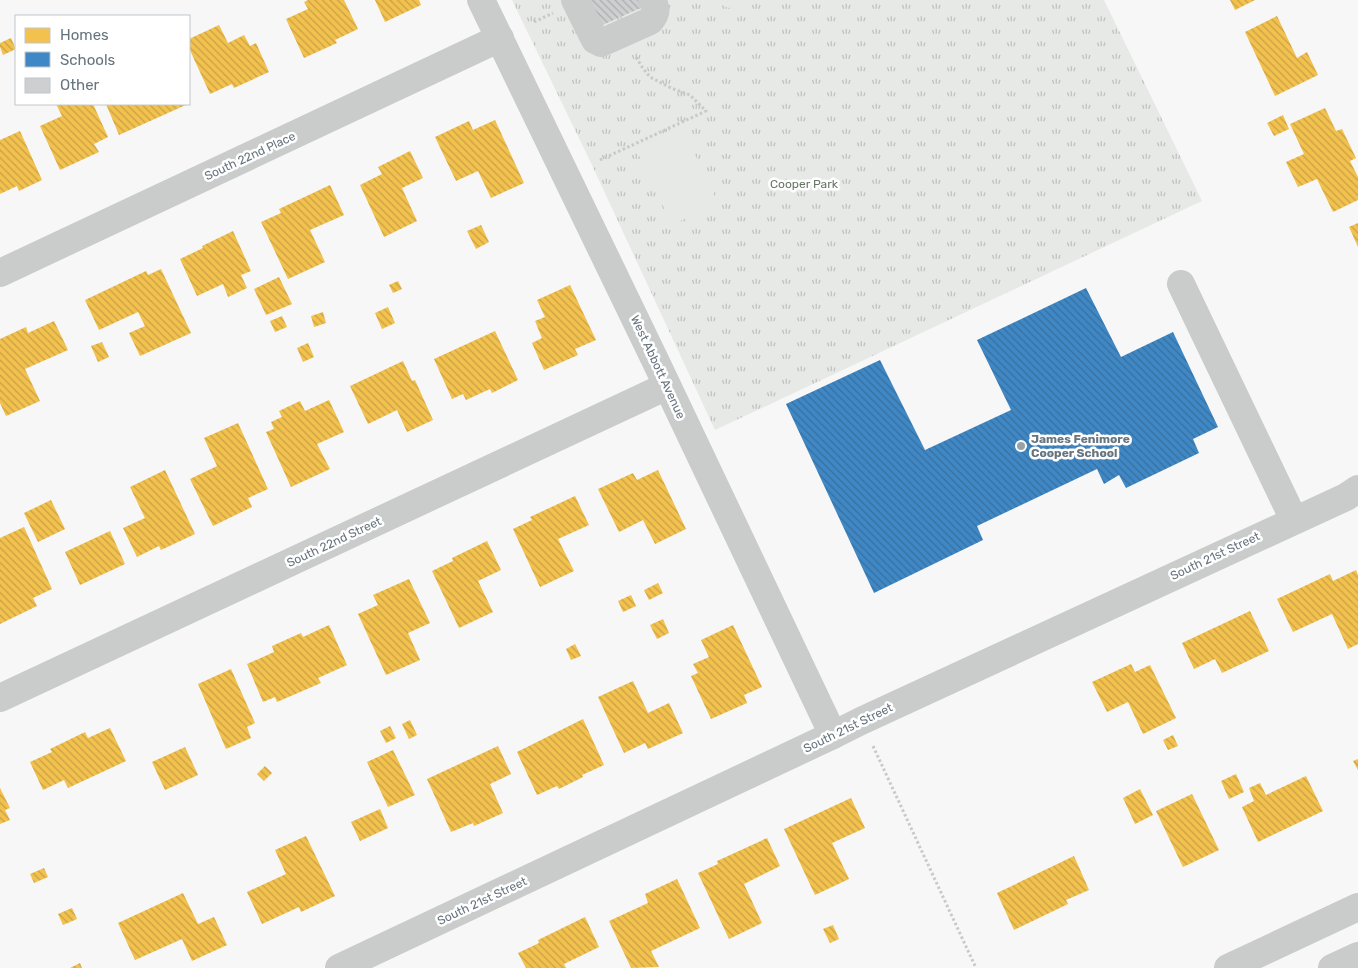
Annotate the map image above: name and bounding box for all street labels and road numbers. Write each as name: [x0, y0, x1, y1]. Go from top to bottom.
street label: South 22nd Place: [202, 129, 298, 183]
street label: West Abbott Avenue: [628, 313, 688, 421]
street label: South 22nd Street: [285, 514, 384, 570]
street label: South 21st Street: [1168, 529, 1262, 583]
street label: South 21st Street: [801, 700, 895, 756]
street label: South 21st Street: [435, 874, 529, 928]

